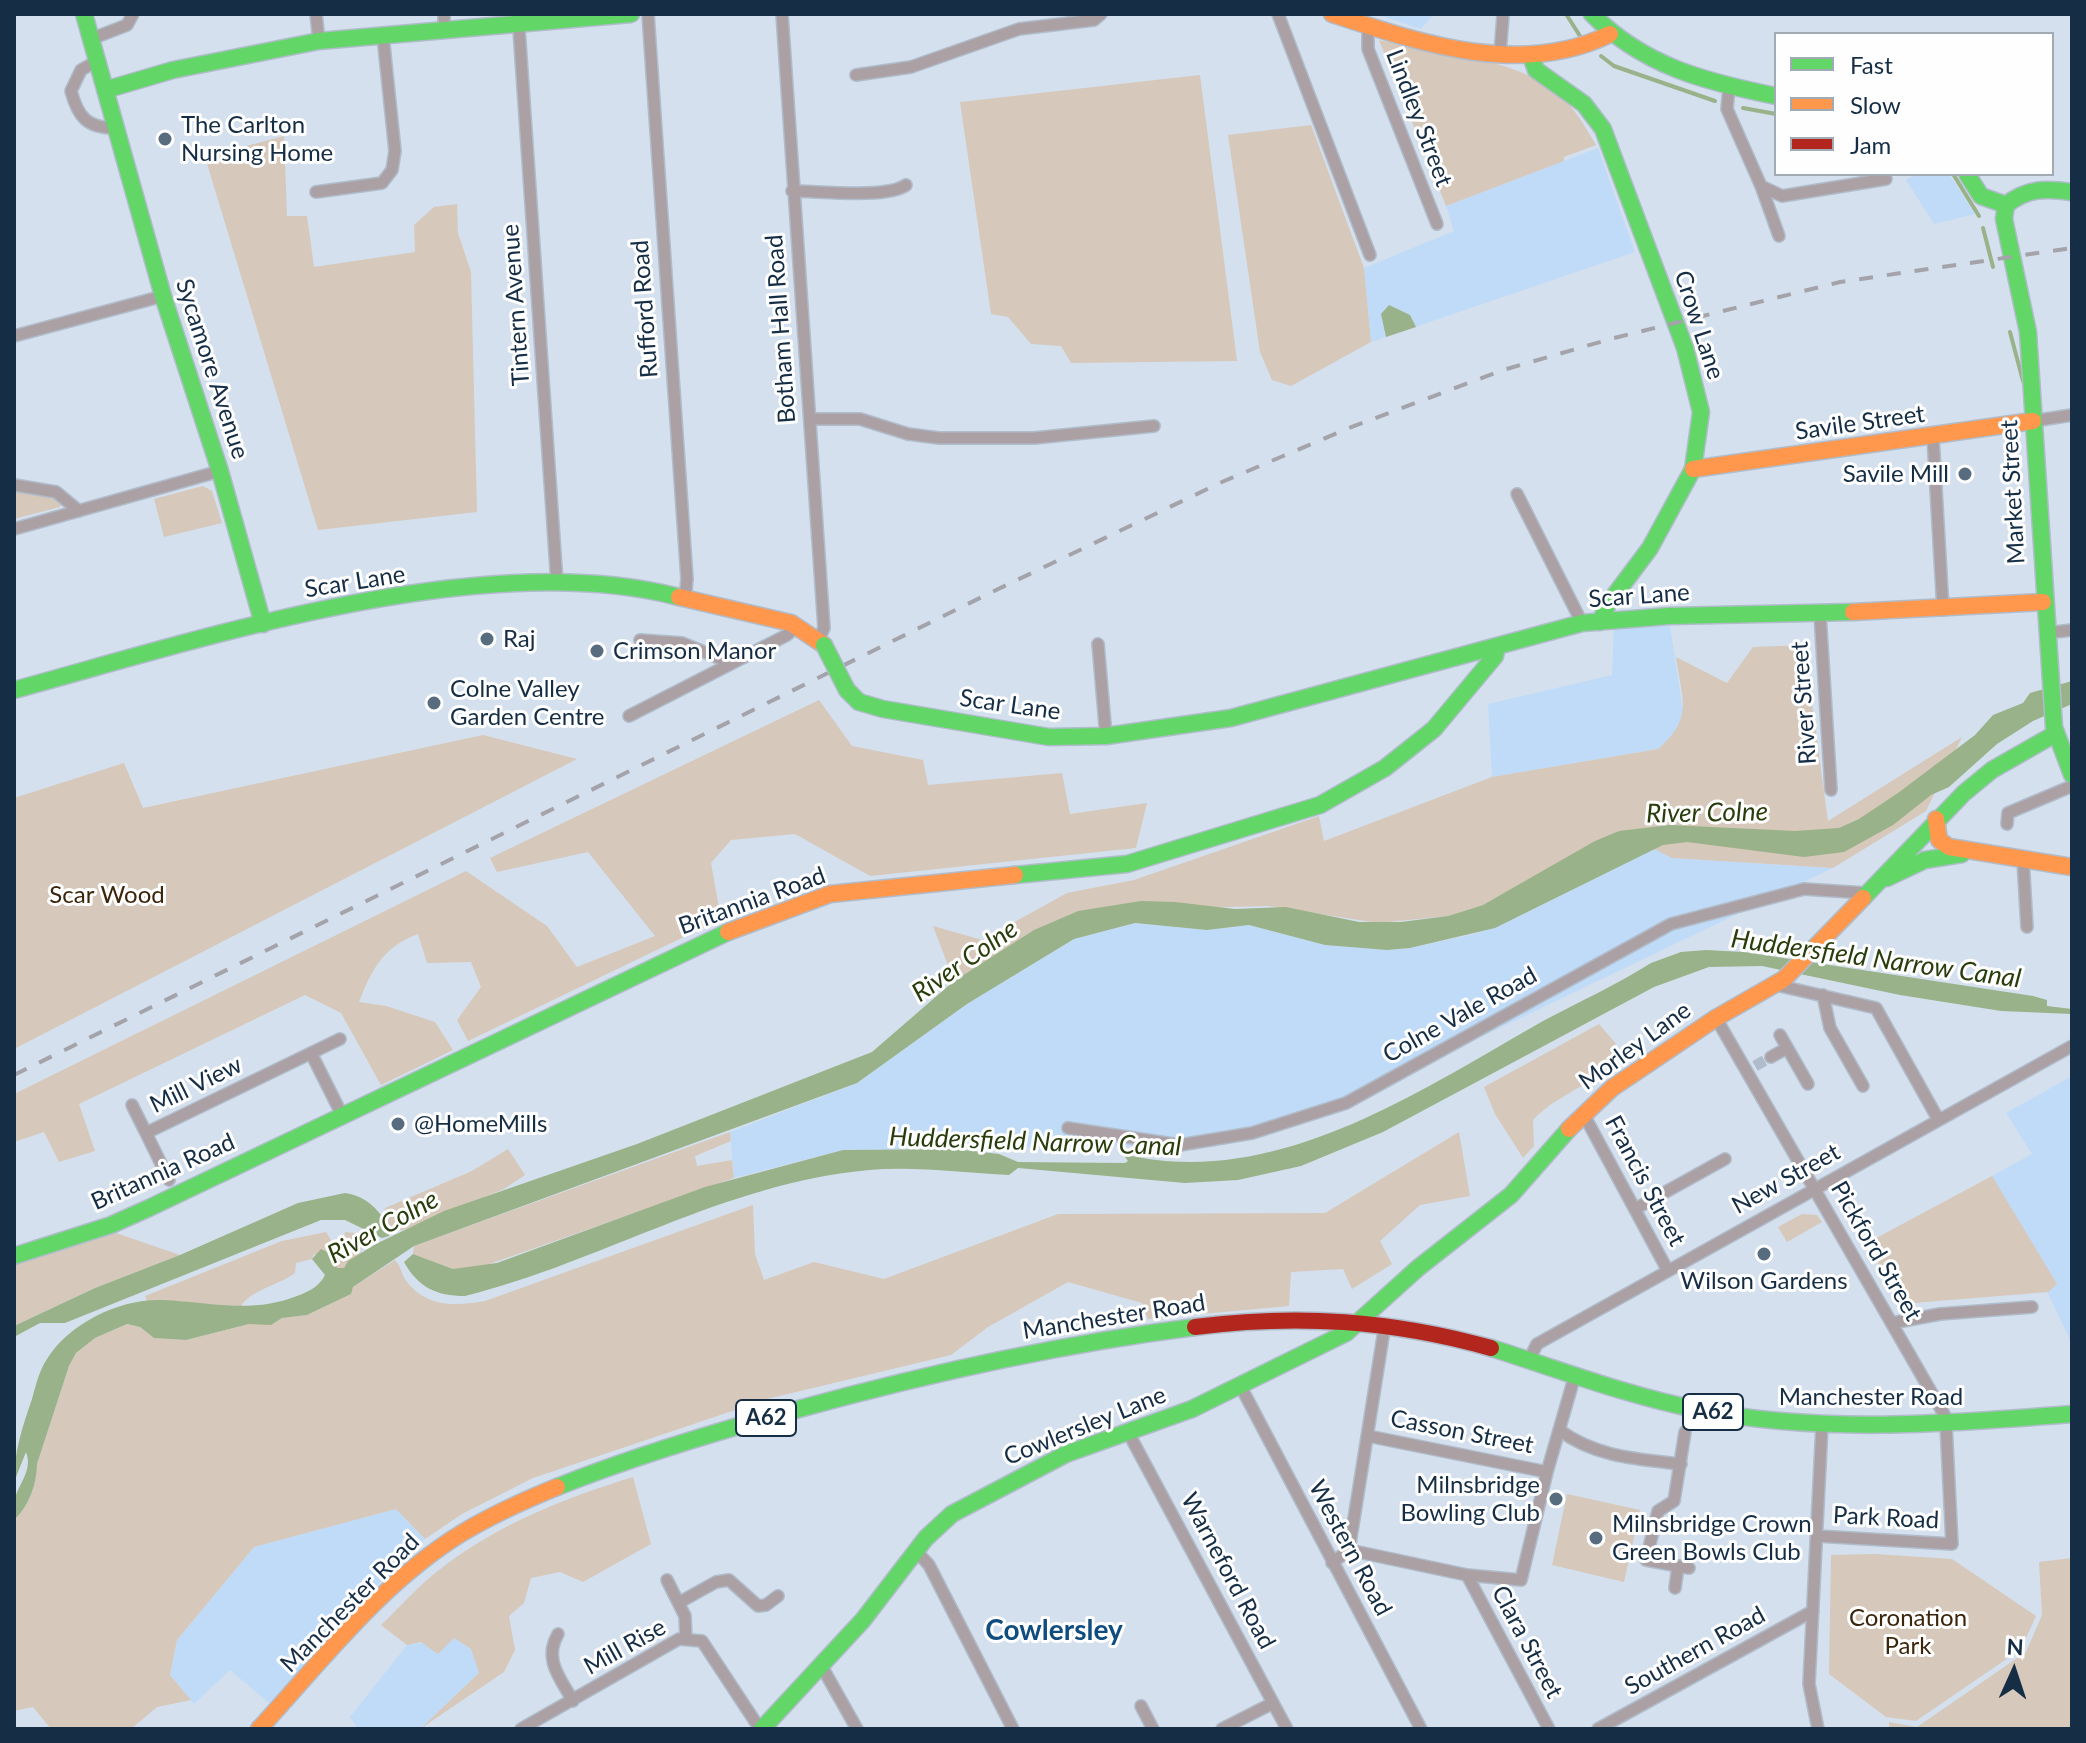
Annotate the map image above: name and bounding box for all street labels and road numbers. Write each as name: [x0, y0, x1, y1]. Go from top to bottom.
street label: Lindley Street: [1380, 45, 1458, 191]
street label: Tintern Avenue: [496, 223, 536, 387]
street label: Botham Hall Road: [760, 234, 802, 424]
street label: Rufford Road: [626, 239, 664, 379]
street label: Crow Lane: [1668, 267, 1730, 383]
street label: Sycamore Avenue: [169, 275, 255, 463]
street label: Savile Street: [1793, 400, 1927, 446]
street label: Market Street: [1995, 419, 2031, 565]
street label: Scar Lane: [303, 560, 407, 604]
street label: Scar Lane: [1587, 578, 1691, 614]
street label: River Street: [1785, 640, 1823, 766]
street label: Scar Lane: [958, 684, 1062, 726]
street label: Britannia Road: [675, 861, 829, 941]
street label: Colne Vale Road: [1378, 961, 1542, 1069]
street label: Morley Lane: [1574, 996, 1696, 1096]
street label: Mill View: [145, 1050, 247, 1120]
street label: Francis Street: [1599, 1111, 1691, 1251]
street label: Britannia Road: [87, 1128, 239, 1216]
street label: New Street: [1727, 1138, 1845, 1220]
street label: Pickford Street: [1824, 1176, 1928, 1326]
street label: Manchester Road: [1021, 1288, 1207, 1346]
street label: Cowlersley Lane: [1000, 1380, 1170, 1472]
street label: Manchester Road: [1779, 1383, 1963, 1411]
road number: A62: [1683, 1394, 1743, 1430]
road number: A62: [736, 1400, 796, 1436]
street label: Casson Street: [1388, 1404, 1536, 1460]
street label: Western Road: [1302, 1475, 1398, 1621]
street label: Warneford Road: [1175, 1488, 1281, 1654]
street label: Park Road: [1832, 1501, 1940, 1535]
street label: Manchester Road: [275, 1528, 425, 1678]
street label: Clara Street: [1485, 1581, 1569, 1703]
street label: Southern Road: [1620, 1601, 1770, 1701]
street label: Mill Rise: [579, 1613, 671, 1681]

